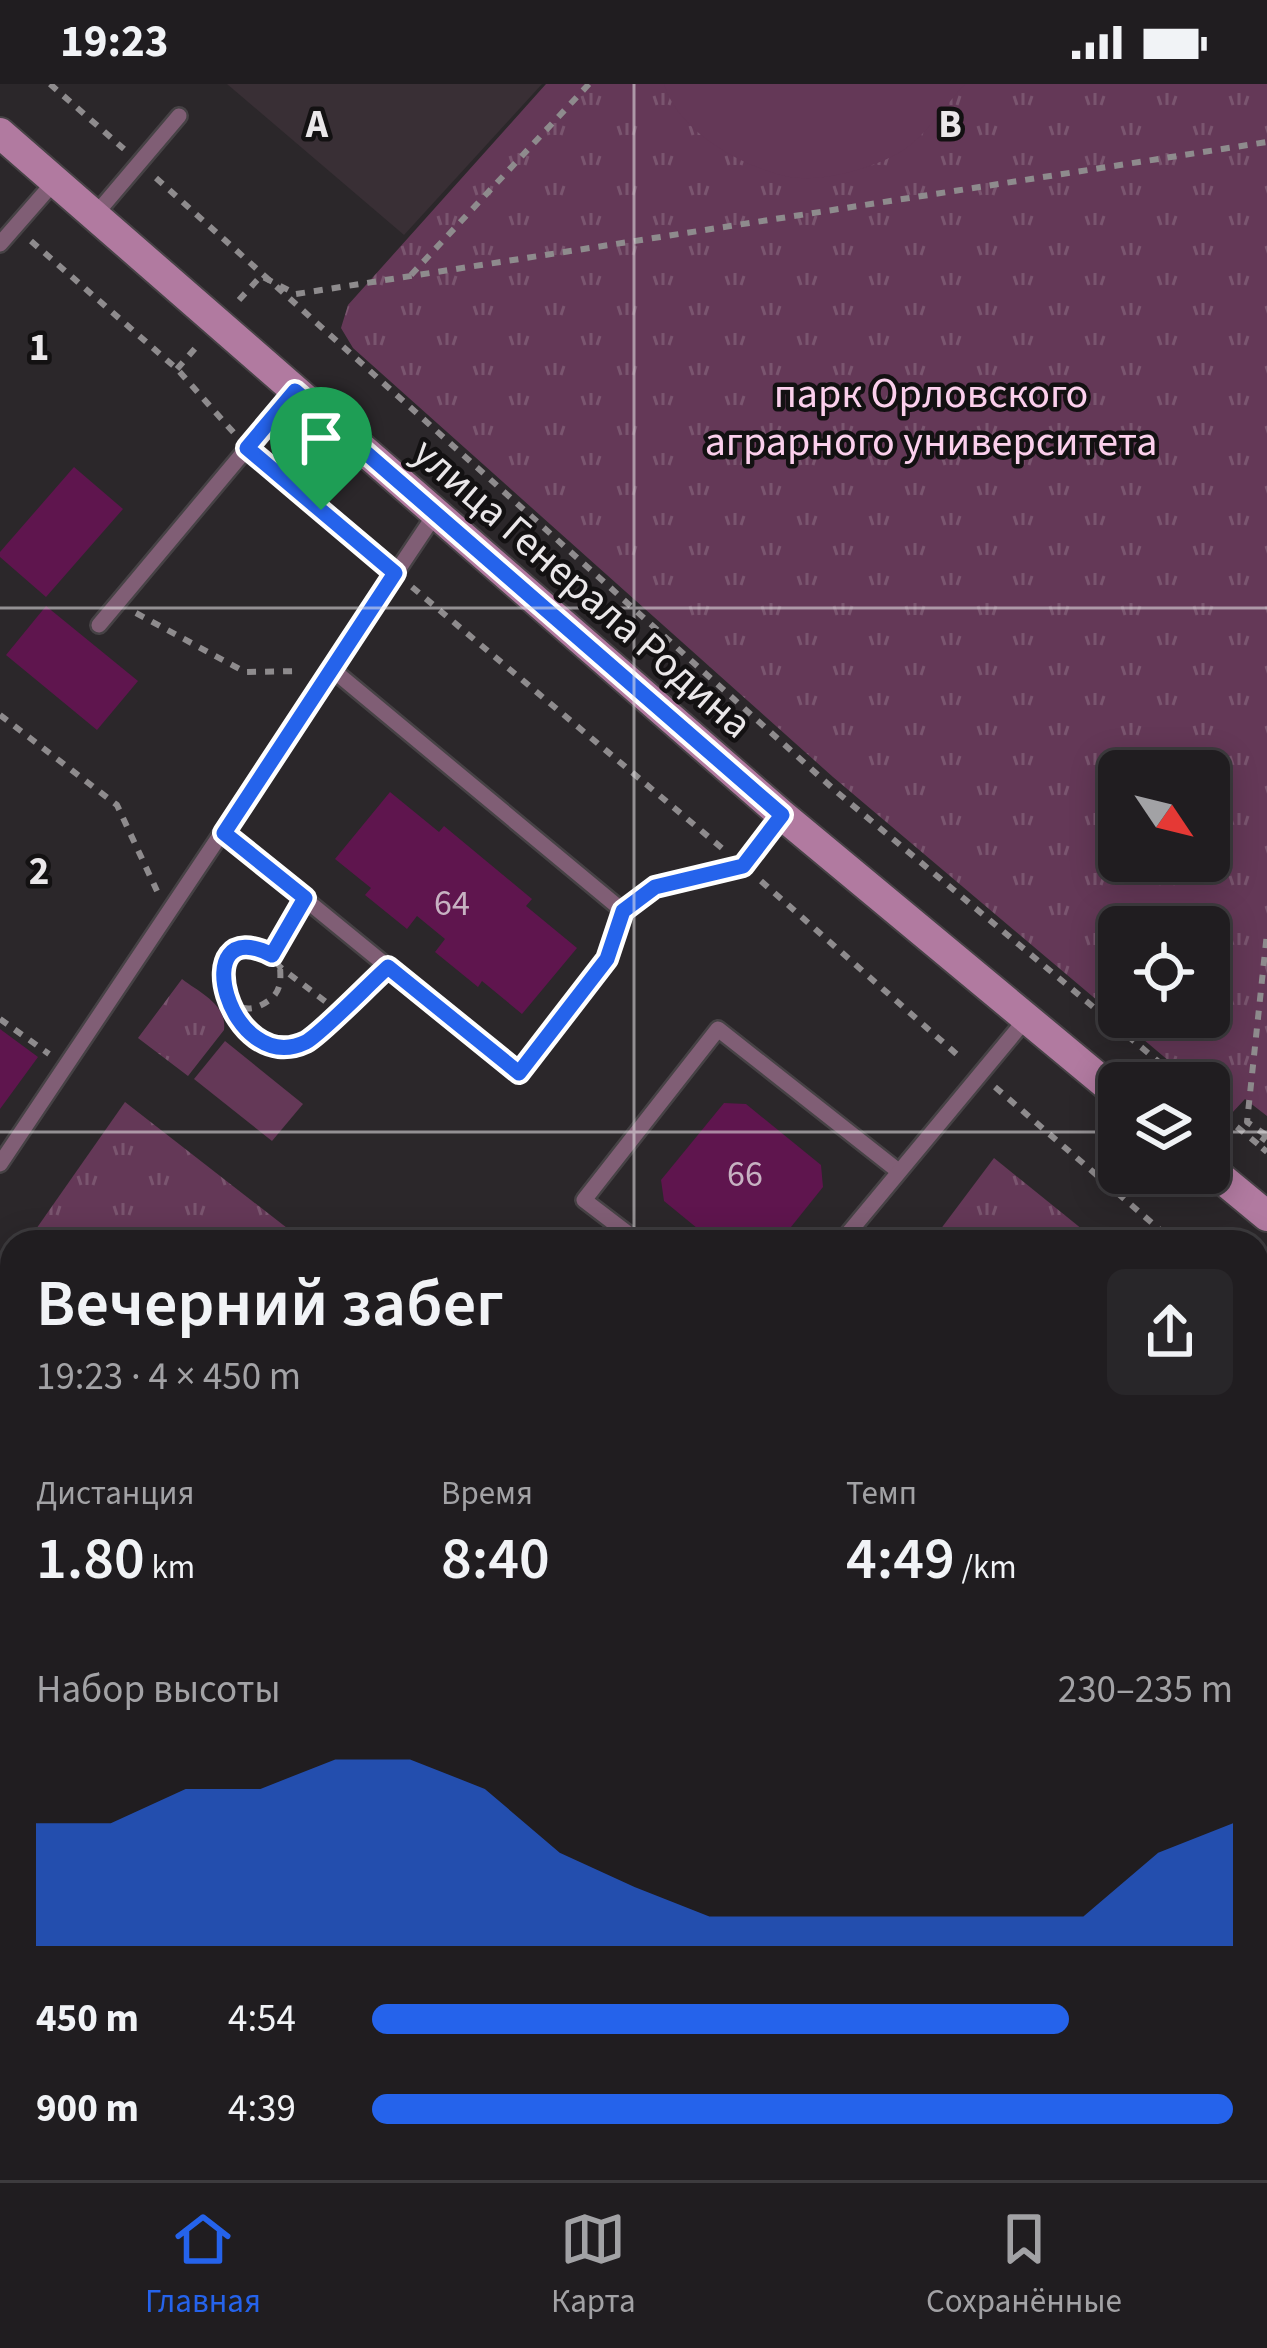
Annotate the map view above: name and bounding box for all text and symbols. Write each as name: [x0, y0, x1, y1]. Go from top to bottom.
text: 19:23: [60, 10, 169, 74]
text: A: [305, 97, 329, 153]
text: B: [938, 97, 962, 153]
text: 1: [29, 320, 49, 376]
park label: парк Орловского аграрного университета: [705, 364, 1157, 472]
pin: [270, 387, 372, 510]
icon: arrive: [288, 405, 354, 471]
street label: улица Генерала Родина: [399, 424, 765, 753]
north arrow: [1098, 750, 1230, 882]
map controls: [1098, 750, 1230, 1194]
text: 2: [29, 844, 49, 900]
house number: 64: [434, 878, 470, 929]
button: locate: [1098, 906, 1230, 1038]
button: layers: [1098, 1062, 1230, 1194]
house number: 66: [727, 1149, 763, 1200]
text: Вечерний забег: [36, 1257, 504, 1351]
button: share: [1107, 1269, 1233, 1395]
text: 19:23 · 4 × 450 m: [36, 1349, 301, 1405]
text: Дистанция: [36, 1470, 194, 1517]
text: Время: [441, 1470, 533, 1517]
text: Темп: [846, 1470, 917, 1517]
text: 1.80: [36, 1517, 145, 1602]
text: 8:40: [441, 1517, 550, 1602]
text: 4:49: [846, 1517, 955, 1602]
text: km: [145, 1544, 195, 1591]
text: /km: [955, 1544, 1017, 1591]
text: Набор высоты: [36, 1662, 281, 1718]
text: 230–235 m: [1058, 1662, 1233, 1718]
text: 450 m: [36, 1991, 139, 2047]
text: 4:54: [228, 1991, 296, 2047]
text: 900 m: [36, 2081, 139, 2137]
text: 4:39: [228, 2081, 296, 2137]
tab: Главная: [145, 2206, 261, 2325]
tab: Карта: [551, 2206, 636, 2325]
tab: Сохранённые: [926, 2206, 1122, 2325]

